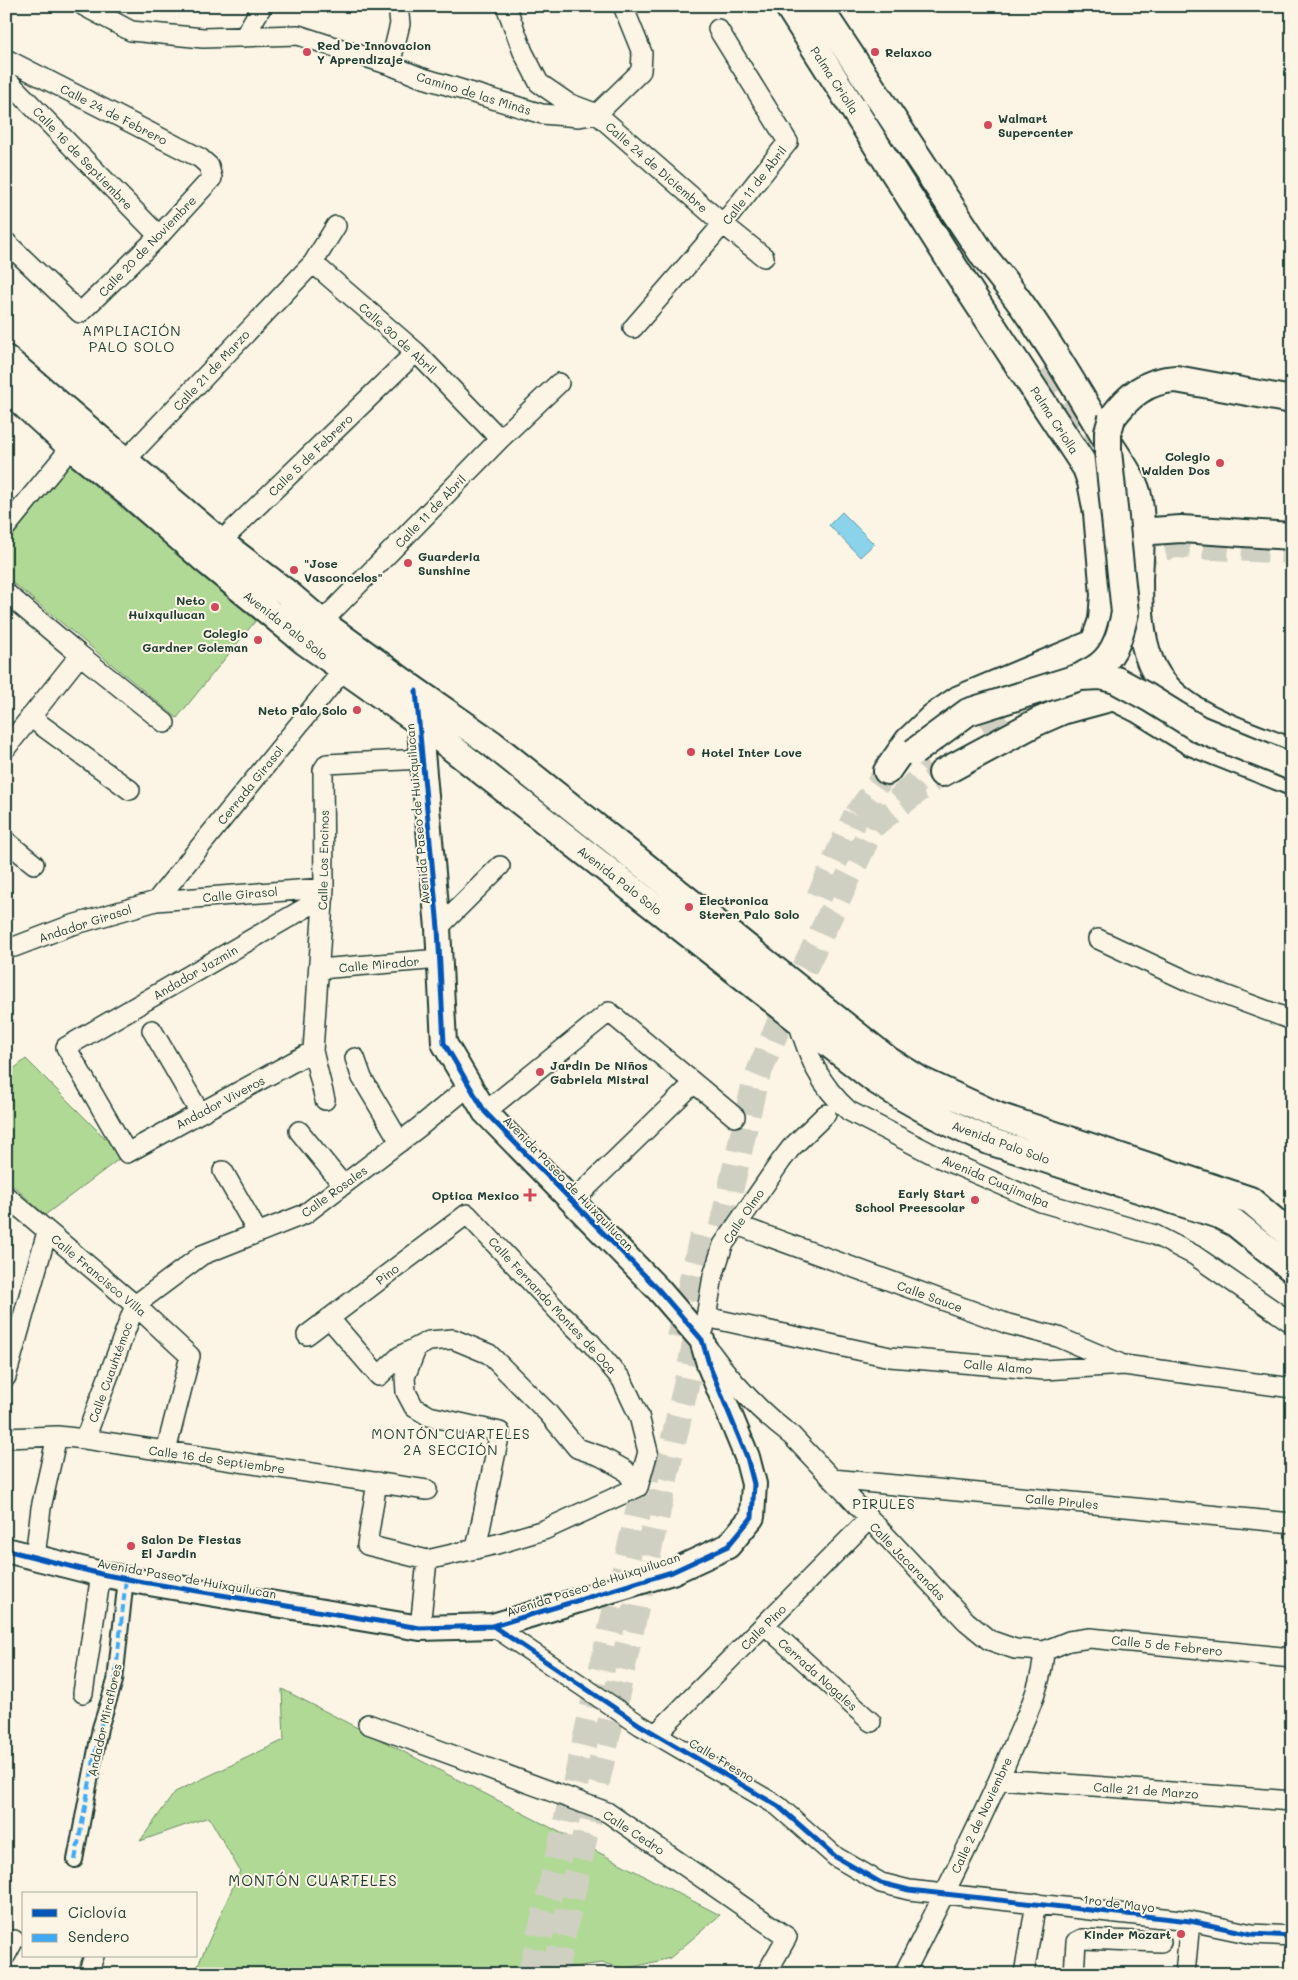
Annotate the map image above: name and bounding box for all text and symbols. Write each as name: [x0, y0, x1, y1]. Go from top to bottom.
place label: Red De Innovacion Y Aprendizaje: [317, 37, 431, 67]
street label: Palma Criolla: [807, 43, 863, 117]
place label: Relaxco: [885, 44, 932, 60]
marker: Red De Innovacion Y Aprendizaje: [301, 46, 313, 58]
marker: Relaxco: [869, 46, 881, 58]
street label: Camino de las Minãs: [415, 68, 533, 118]
street label: Calle 24 de Febrero: [58, 80, 170, 148]
street label: Calle 16 de Septiembre: [30, 103, 136, 213]
place label: Walmart Supercenter: [998, 110, 1073, 140]
street label: Calle 24 de Diciembre: [603, 118, 711, 216]
marker: Walmart Supercenter: [982, 119, 994, 131]
street label: Calle 11 de Abril: [718, 142, 790, 228]
street label: Calle 20 de Noviembre: [95, 192, 199, 300]
street label: Calle 30 de Abril: [356, 299, 440, 377]
district label: AMPLIACIÓN PALO SOLO: [82, 321, 182, 356]
street label: Calle 21 de Marzo: [169, 326, 253, 414]
street label: Palma Criolla: [1027, 383, 1083, 457]
street label: Calle 5 de Febrero: [264, 411, 356, 499]
place label: Colegio Walden Dos: [1141, 448, 1210, 478]
marker: Colegio Walden Dos: [1214, 457, 1226, 469]
street label: Calle 11 de Abril: [391, 471, 469, 551]
place label: Guarderia Sunshine: [418, 548, 480, 578]
place label: "Jose Vasconcelos": [304, 555, 383, 585]
marker: Guarderia Sunshine: [402, 557, 414, 569]
marker: "Jose Vasconcelos": [288, 564, 300, 576]
street label: Avenida Palo Solo: [241, 587, 331, 663]
place label: Neto Huixquilucan: [128, 592, 205, 622]
marker: Neto Huixquilucan: [209, 601, 221, 613]
place label: Colegio Gardner Goleman: [142, 625, 248, 655]
marker: Colegio Gardner Goleman: [252, 634, 264, 646]
place label: Neto Palo Solo: [258, 702, 347, 718]
marker: Neto Palo Solo: [351, 704, 363, 716]
street label: Avenida Paseo de Huixquilucan: [401, 723, 433, 905]
street label: Cerrada Girasol: [213, 742, 287, 828]
place label: Hotel Inter Love: [701, 744, 802, 760]
marker: Hotel Inter Love: [685, 746, 697, 758]
street label: Calle Los Encinos: [314, 810, 332, 910]
street label: Avenida Palo Solo: [575, 842, 665, 918]
street label: Calle Girasol: [202, 883, 278, 905]
place label: Electronica Steren Palo Solo: [699, 892, 799, 922]
street label: Andador Girasol: [37, 900, 133, 946]
marker: Electronica Steren Palo Solo: [683, 901, 695, 913]
street label: Andador Jazmin: [150, 941, 240, 1003]
street label: Calle Mirador: [338, 953, 420, 975]
place label: Jardin De Niños Gabriela Mistral: [550, 1057, 649, 1087]
marker: Jardin De Niños Gabriela Mistral: [534, 1066, 546, 1078]
street label: Andador Viveros: [173, 1072, 268, 1132]
street label: Avenida Paseo de Huixquilucan: [500, 1112, 638, 1254]
street label: Avenida Palo Solo: [950, 1117, 1052, 1167]
street label: Avenida Cuajimalpa: [940, 1151, 1052, 1211]
street label: Calle Rosales: [298, 1162, 370, 1220]
place label: Early Start School Preescolar: [855, 1185, 965, 1215]
street label: Calle Olmo: [719, 1186, 767, 1246]
place label: Optica Mexico: [432, 1187, 519, 1203]
marker: Optica Mexico: [523, 1188, 537, 1202]
marker: Early Start School Preescolar: [969, 1194, 981, 1206]
street label: Calle Francisco Villa: [48, 1230, 150, 1320]
street label: Calle Fernando Montes de Oca: [485, 1233, 621, 1377]
street label: Pino: [372, 1260, 402, 1288]
street label: Calle Sauce: [895, 1277, 965, 1315]
street label: Calle Cuauhtémoc: [84, 1320, 136, 1424]
street label: Calle Alamo: [963, 1355, 1033, 1377]
district label: MONTÓN CUARTELES 2A SECCIÓN: [371, 1424, 531, 1459]
street label: Calle 16 de Septiembre: [148, 1442, 286, 1476]
street label: Calle Pirules: [1025, 1490, 1099, 1512]
district label: PIRULES: [852, 1494, 916, 1513]
street label: Calle Jacarandas: [866, 1518, 950, 1604]
place label: Salon De Fiestas El Jardin: [141, 1531, 241, 1561]
marker: Salon De Fiestas El Jardin: [125, 1540, 137, 1552]
street label: Avenida Paseo de Huixquilucan: [504, 1548, 682, 1620]
street label: Avenida Paseo de Huixquilucan: [96, 1554, 278, 1602]
street label: Calle Pino: [737, 1601, 789, 1653]
street label: Calle 5 de Febrero: [1111, 1631, 1223, 1659]
street label: Cerrada Nogales: [775, 1634, 861, 1714]
street label: Andador Miraflores: [83, 1662, 125, 1778]
street label: Calle Fresno: [687, 1734, 757, 1786]
street label: Calle 2 de Noviembre: [947, 1754, 1015, 1876]
street label: Calle 21 de Marzo: [1093, 1778, 1199, 1802]
street label: Calle Cedro: [600, 1806, 668, 1858]
district label: MONTÓN CUARTELES: [228, 1870, 398, 1890]
street label: 1ro de Mayo: [1082, 1891, 1156, 1915]
legend: [22, 1892, 198, 1958]
text: Ciclovía: [68, 1902, 127, 1922]
text: Sendero: [68, 1926, 129, 1946]
place label: Kinder Mozart: [1084, 1926, 1171, 1942]
marker: Kinder Mozart: [1175, 1928, 1187, 1940]

